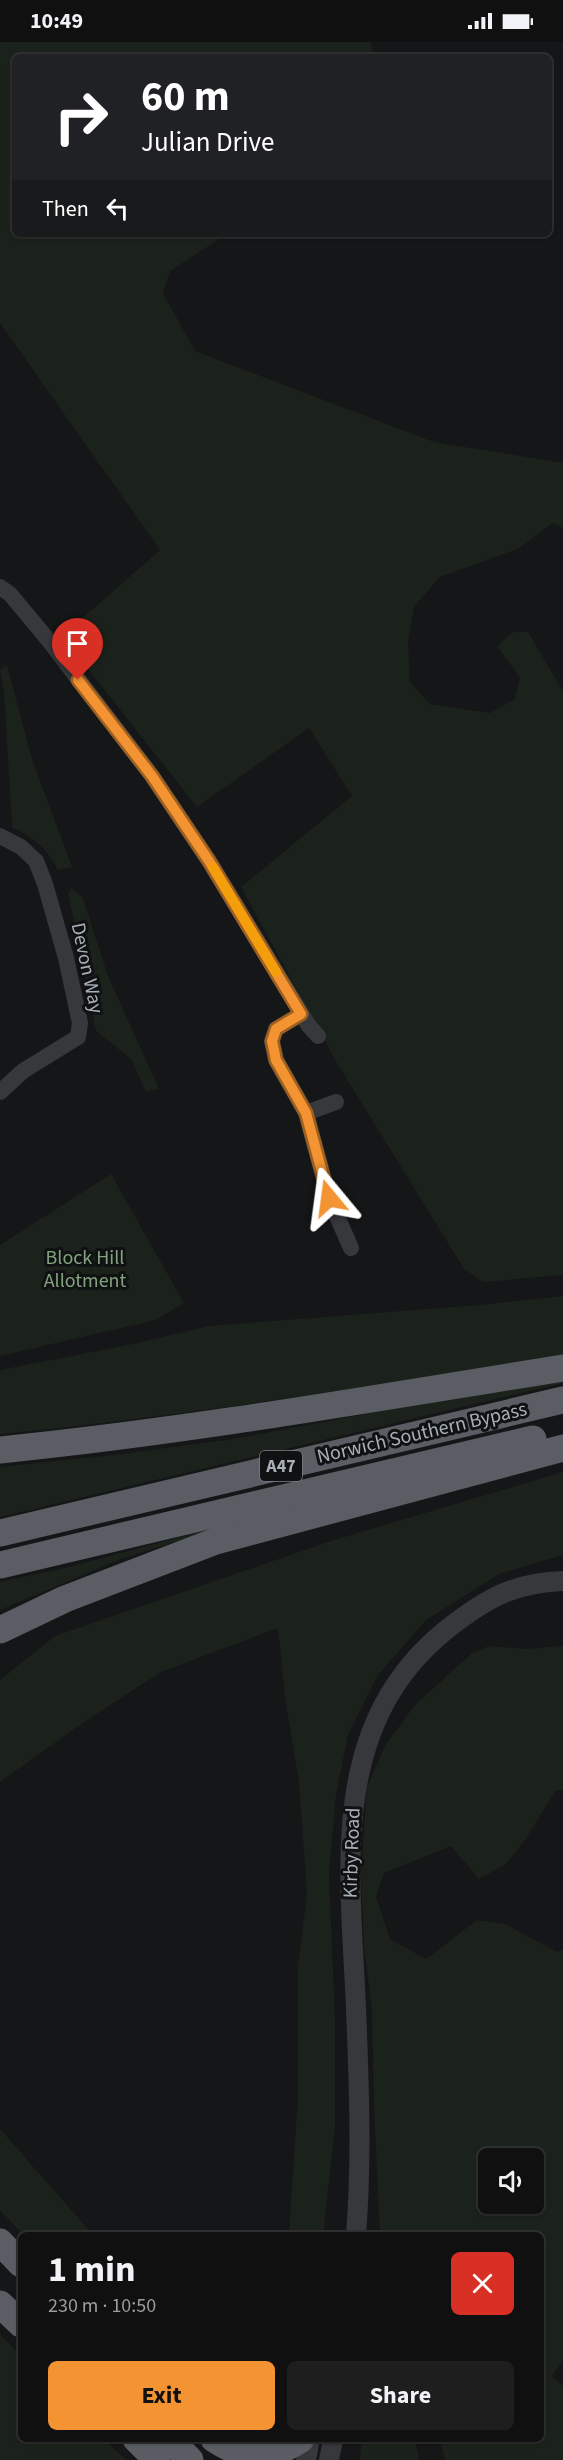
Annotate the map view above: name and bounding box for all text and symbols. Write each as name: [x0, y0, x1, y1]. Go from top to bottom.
text: 10:49: [30, 5, 83, 37]
text: 60 m: [141, 67, 230, 127]
icon: right: [42, 78, 120, 156]
text: Julian Drive: [141, 123, 274, 162]
icon: left: [101, 192, 134, 225]
text: Then: [42, 193, 89, 225]
pin: [52, 618, 103, 680]
icon: arrive: [61, 627, 94, 660]
street label: Devon Way: [64, 920, 110, 1017]
position arrow: [297, 1166, 361, 1230]
park label: Block Hill Allotment: [44, 1244, 126, 1295]
street label: Norwich Southern Bypass: [314, 1395, 530, 1471]
road number: A47: [260, 1451, 302, 1481]
street label: Kirby Road: [336, 1807, 368, 1899]
map controls: [478, 2148, 544, 2214]
button: sound: [478, 2148, 544, 2214]
text: 1 min: [48, 2244, 136, 2295]
button: close: [451, 2252, 514, 2315]
text: 230 m · 10:50: [48, 2292, 156, 2320]
button: Exit: [48, 2361, 275, 2430]
button: Share: [287, 2361, 514, 2430]

